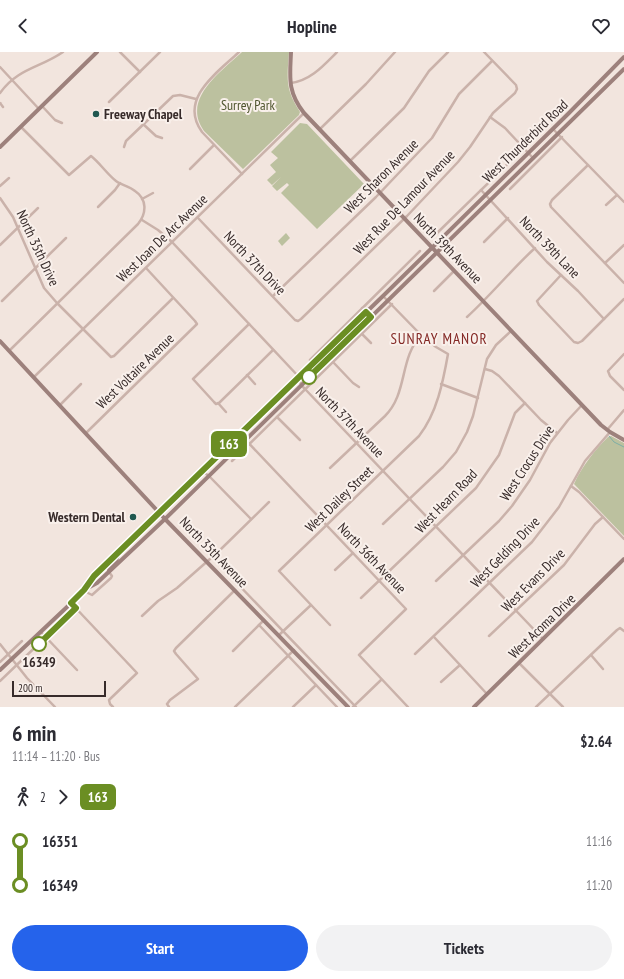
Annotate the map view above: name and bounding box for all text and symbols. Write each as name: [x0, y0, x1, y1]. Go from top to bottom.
icon: back: [12, 15, 34, 37]
text: Hopline: [287, 15, 337, 38]
icon: heart: [590, 15, 612, 37]
park label: Surrey Park: [221, 96, 276, 114]
street label: West Thunderbird Road: [478, 96, 572, 186]
place label: Freeway Chapel: [104, 105, 183, 123]
marker: Freeway Chapel: [91, 109, 101, 119]
street label: West Sharon Avenue: [340, 135, 422, 217]
street label: West Rue De Lamour Avenue: [350, 146, 459, 258]
street label: West Joan De Arc Avenue: [113, 190, 211, 286]
street label: North 35th Drive: [13, 207, 64, 289]
street label: North 39th Avenue: [410, 209, 486, 287]
street label: North 39th Lane: [516, 212, 584, 282]
street label: North 37th Drive: [220, 227, 290, 299]
street label: West Voltaire Avenue: [92, 329, 178, 413]
district label: SUNRAY MANOR: [390, 329, 488, 348]
unlabelled marker: [301, 369, 317, 385]
street label: North 37th Avenue: [312, 383, 388, 461]
street label: West Crocus Drive: [496, 422, 558, 504]
line badge: 163: [206, 431, 252, 457]
text: 163: [219, 435, 239, 453]
street label: West Dailey Street: [301, 462, 377, 536]
street label: West Hearn Road: [411, 465, 481, 537]
place label: Western Dental: [47, 508, 126, 526]
marker: Western Dental: [128, 512, 138, 522]
street label: North 35th Avenue: [176, 513, 252, 591]
street label: West Gelding Drive: [467, 513, 544, 591]
street label: North 36th Avenue: [334, 519, 410, 597]
street label: West Evans Drive: [497, 544, 569, 616]
street label: West Acoma Drive: [505, 589, 579, 662]
marker: 16349: [31, 636, 47, 652]
place label: 16349: [22, 653, 56, 671]
scale bar: [12, 679, 106, 698]
text: 200 m: [18, 681, 42, 695]
text: 6 min: [12, 719, 56, 747]
text: $2.64: [580, 732, 612, 751]
text: 11:14 – 11:20 · Bus: [12, 748, 100, 765]
icon: walk: [12, 786, 34, 808]
icon: forward: [52, 786, 74, 808]
text: 163: [88, 788, 108, 806]
text: 2: [40, 789, 46, 806]
text: 16351: [42, 832, 78, 851]
text: 11:16: [586, 833, 612, 850]
text: 16349: [42, 876, 78, 895]
text: 11:20: [586, 877, 612, 894]
button: Start: [12, 925, 308, 971]
button: Tickets: [316, 925, 612, 971]

